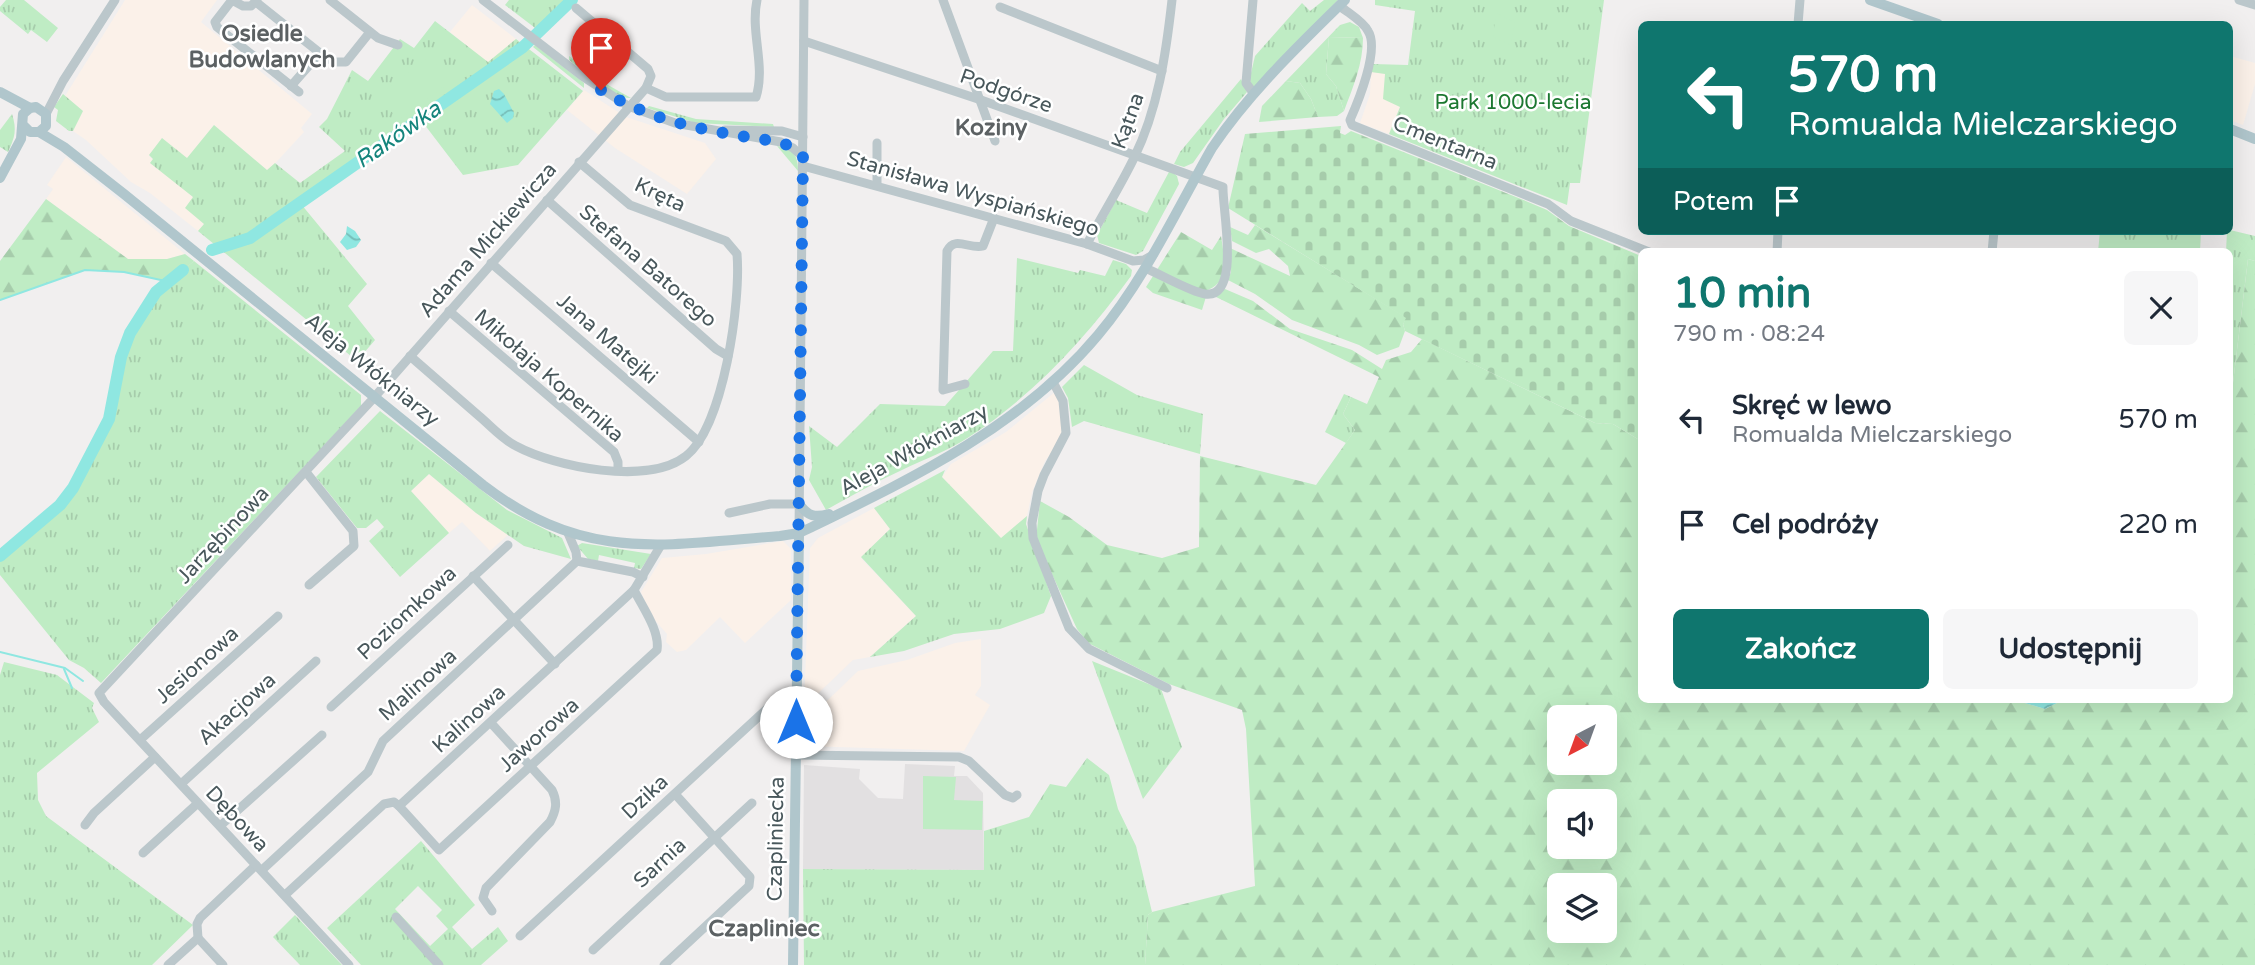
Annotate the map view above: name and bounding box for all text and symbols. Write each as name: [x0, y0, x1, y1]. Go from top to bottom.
pin: [571, 18, 631, 90]
district label: Osiedle Budowlanych: [188, 20, 336, 74]
icon: arrive: [582, 29, 620, 67]
text: 570 m: [1788, 46, 1938, 105]
icon: left: [1673, 49, 1764, 140]
street label: Podgórze: [956, 64, 1056, 119]
street label: Kątna: [1106, 89, 1150, 153]
park label: Park 1000-lecia: [1435, 90, 1591, 115]
water label: Rakówka: [349, 95, 447, 175]
text: Romualda Mielczarskiego: [1788, 106, 2178, 144]
street label: Cmentarna: [1389, 111, 1501, 175]
district label: Koziny: [955, 114, 1028, 142]
street label: Stanisława Wyspiańskiego: [844, 146, 1102, 242]
street label: Adama Mickiewicza: [414, 157, 562, 323]
street label: Kręta: [630, 172, 690, 218]
icon: arrive: [1768, 182, 1806, 220]
text: Potem: [1673, 186, 1754, 217]
street label: Stefana Batorego: [574, 199, 722, 333]
text: 10 min: [1673, 268, 1811, 319]
button: close: [2124, 271, 2198, 345]
street label: Jana Matejki: [552, 288, 662, 390]
street label: Mikołaja Kopernika: [469, 304, 629, 448]
street label: Aleja Włókniarzy: [300, 308, 444, 432]
text: 790 m · 08:24: [1673, 320, 1825, 348]
text: Skręć w lewo: [1732, 390, 1892, 421]
street label: Aleja Włókniarzy: [835, 399, 993, 501]
icon: left: [1673, 401, 1711, 439]
text: 570 m: [2118, 404, 2198, 435]
text: Romualda Mielczarskiego: [1732, 421, 2012, 449]
street label: Jarzębinowa: [172, 481, 274, 589]
icon: arrive: [1673, 506, 1711, 544]
text: Cel podróży: [1732, 509, 1879, 540]
text: 220 m: [2118, 509, 2198, 540]
street label: Poziomkowa: [352, 561, 462, 665]
button: Zakończ: [1673, 609, 1929, 689]
button: Udostępnij: [1943, 609, 2198, 689]
street label: Jesionowa: [150, 621, 244, 709]
street label: Malinowa: [374, 644, 462, 726]
street label: Akacjowa: [193, 668, 281, 750]
street label: Kalinowa: [427, 680, 511, 758]
position arrow: [759, 685, 833, 759]
street label: Jaworowa: [494, 692, 584, 778]
north arrow: [1547, 705, 1617, 775]
map controls: [1547, 705, 1617, 943]
street label: Dzika: [617, 769, 673, 825]
street label: Czapliniecka: [762, 776, 790, 902]
street label: Dębowa: [200, 781, 274, 857]
button: sound: [1547, 789, 1617, 859]
street label: Sarnia: [629, 833, 691, 893]
button: layers: [1547, 873, 1617, 943]
district label: Czapliniec: [708, 915, 820, 943]

